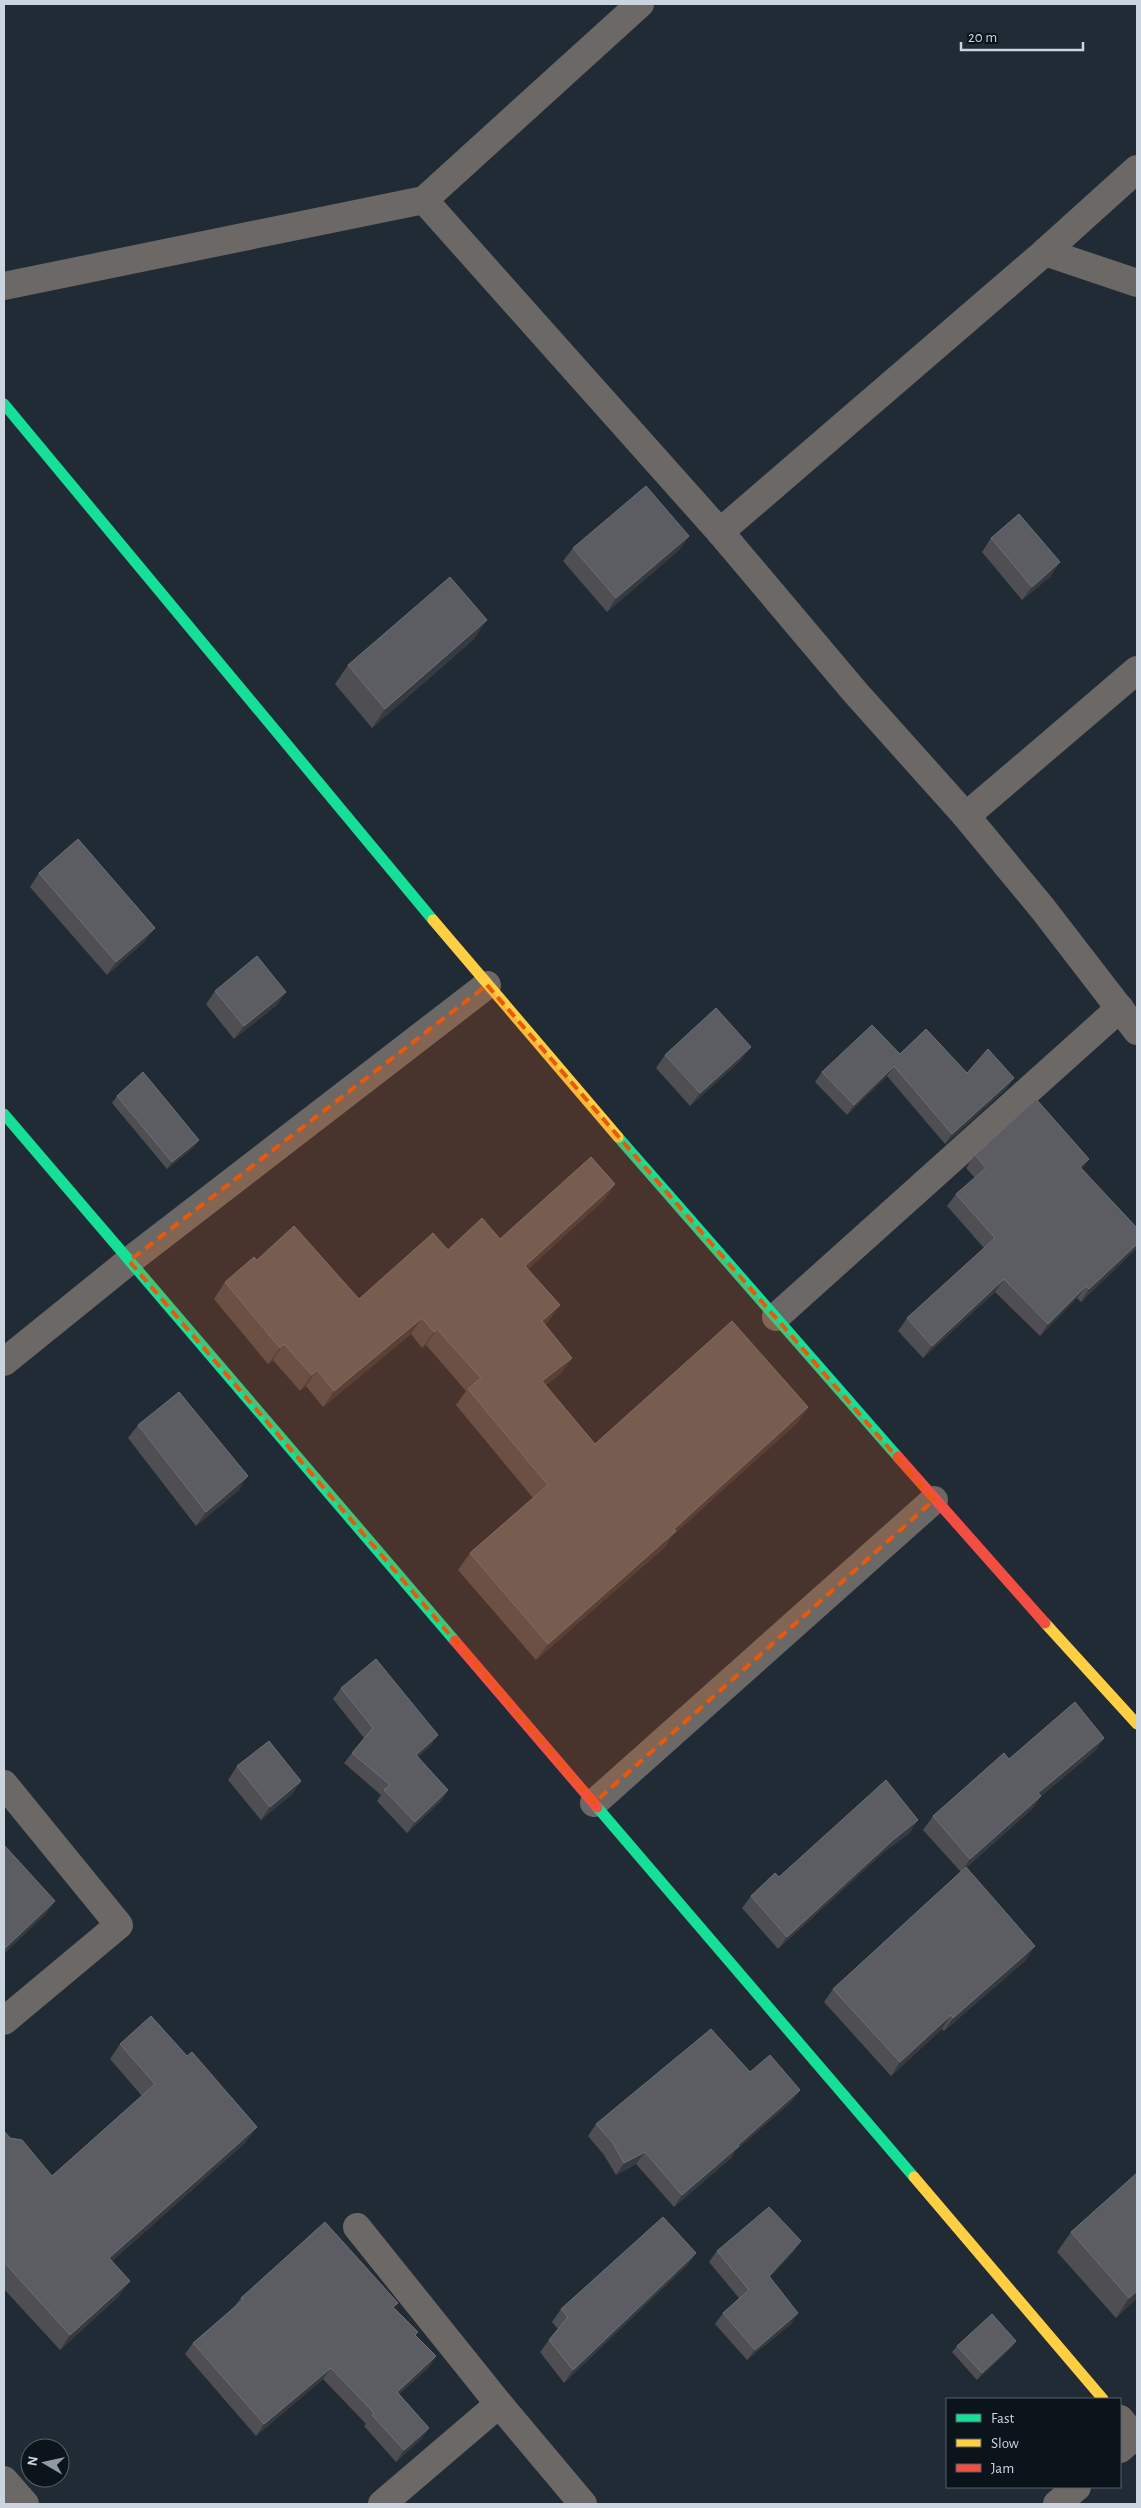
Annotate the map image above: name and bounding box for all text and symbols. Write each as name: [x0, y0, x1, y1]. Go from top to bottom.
scale bar: [961, 20, 1084, 52]
text: 20 m: [968, 30, 997, 45]
legend: [946, 2398, 1121, 2488]
text: Fast: [991, 2411, 1015, 2426]
text: Slow: [991, 2436, 1019, 2451]
north arrow: [20, 2438, 70, 2488]
text: N: [25, 2455, 41, 2467]
text: Jam: [991, 2461, 1014, 2476]

